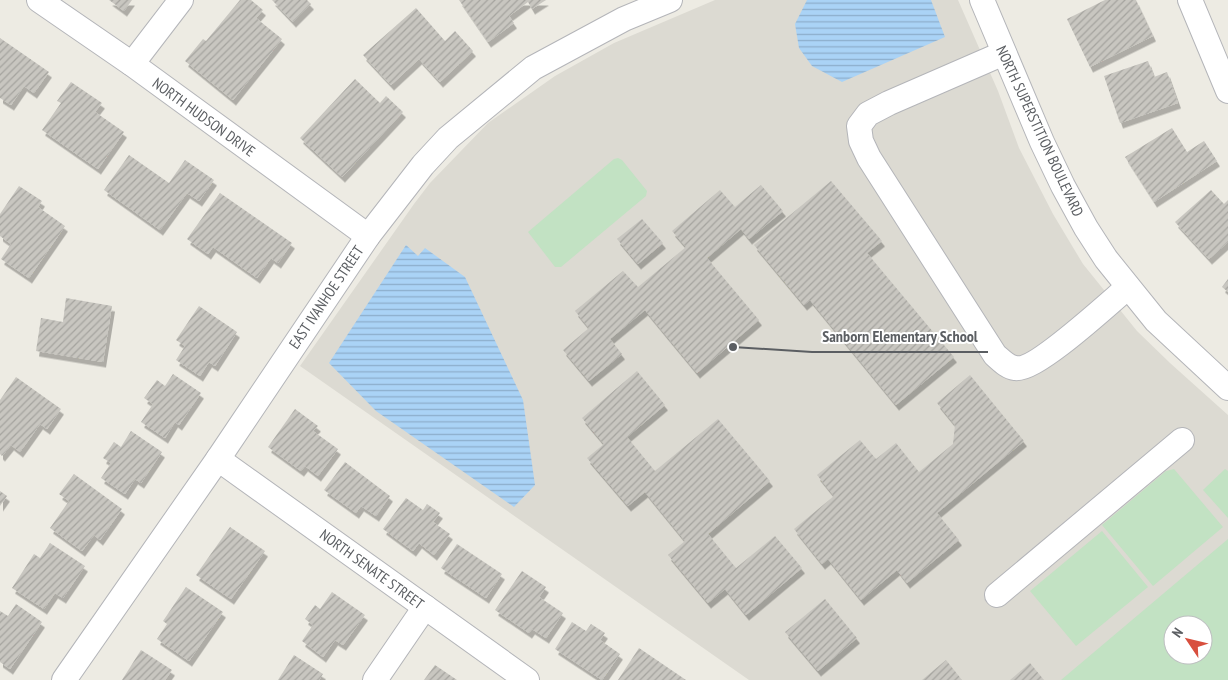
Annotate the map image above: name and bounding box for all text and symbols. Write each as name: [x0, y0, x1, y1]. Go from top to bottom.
street label: NORTH SUPERSTITION BOULEVARD: [992, 43, 1088, 219]
street label: NORTH HUDSON DRIVE: [149, 73, 259, 161]
street label: EAST IVANHOE STREET: [285, 242, 368, 352]
callout: Sanborn Elementary School: [812, 321, 988, 352]
text: Sanborn Elementary School: [822, 326, 978, 346]
street label: NORTH SENATE STREET: [316, 525, 428, 613]
north arrow: [1163, 615, 1213, 665]
text: N: [1168, 624, 1187, 641]

